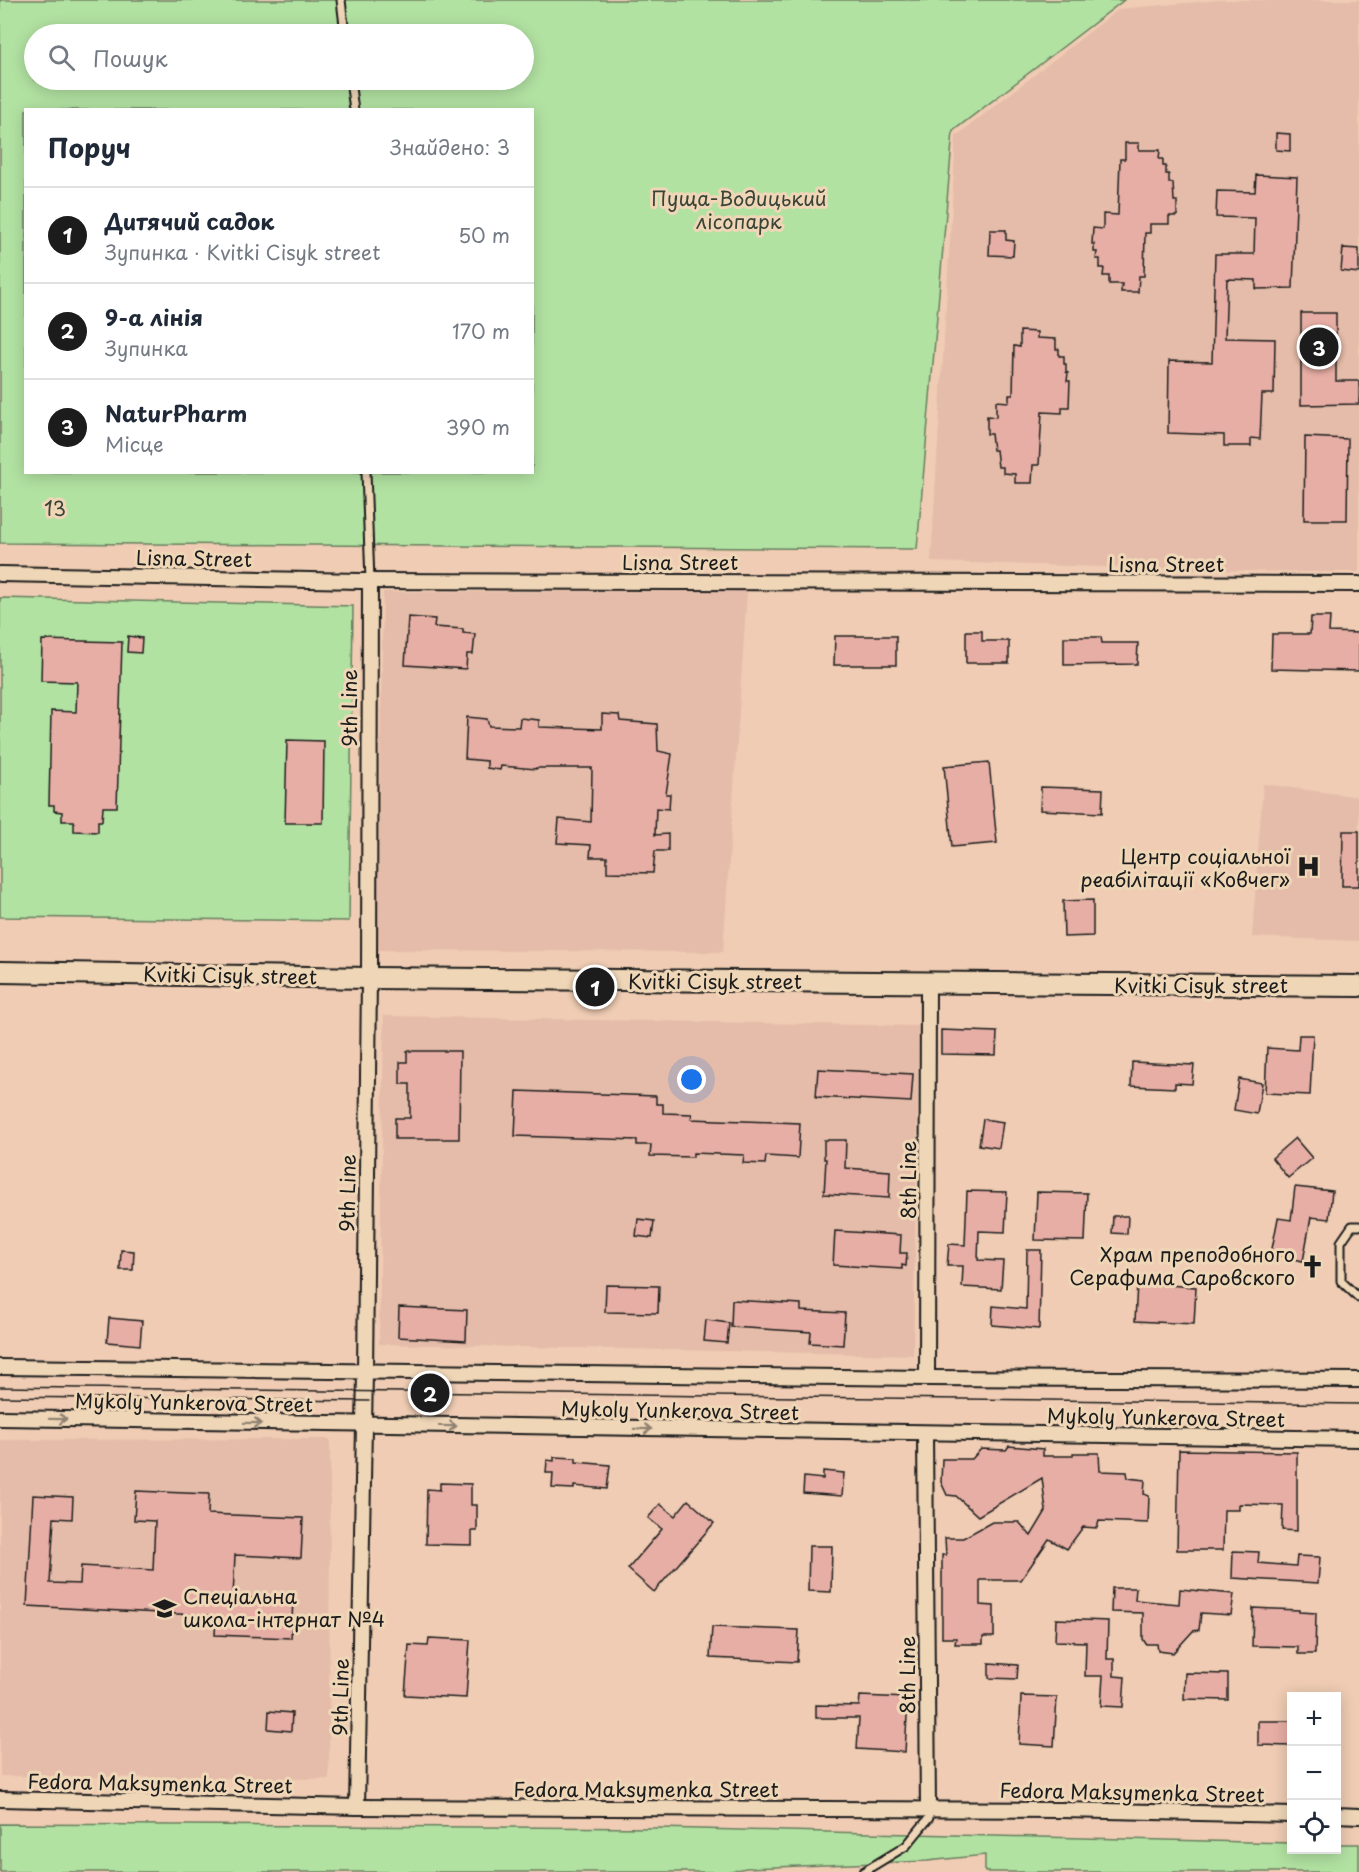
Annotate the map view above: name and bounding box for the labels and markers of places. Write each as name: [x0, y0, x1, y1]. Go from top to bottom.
pin: 3: [1300, 324, 1338, 370]
place label: Центр соціальної реабілітації «Ковчег»: [1080, 841, 1291, 894]
hospital icon: Центр соціальної реабілітації «Ковчег»: [1295, 854, 1321, 880]
pin: 1: [576, 964, 614, 1010]
place label: Храм преподобного Серафима Саровского: [1069, 1239, 1295, 1292]
church icon: Храм преподобного Серафима Саровского: [1300, 1253, 1326, 1279]
pin: 2: [410, 1370, 450, 1416]
place label: Спеціальна школа-інтернат №4: [183, 1581, 385, 1634]
school or university icon: Спеціальна школа-інтернат №4: [152, 1595, 178, 1621]

